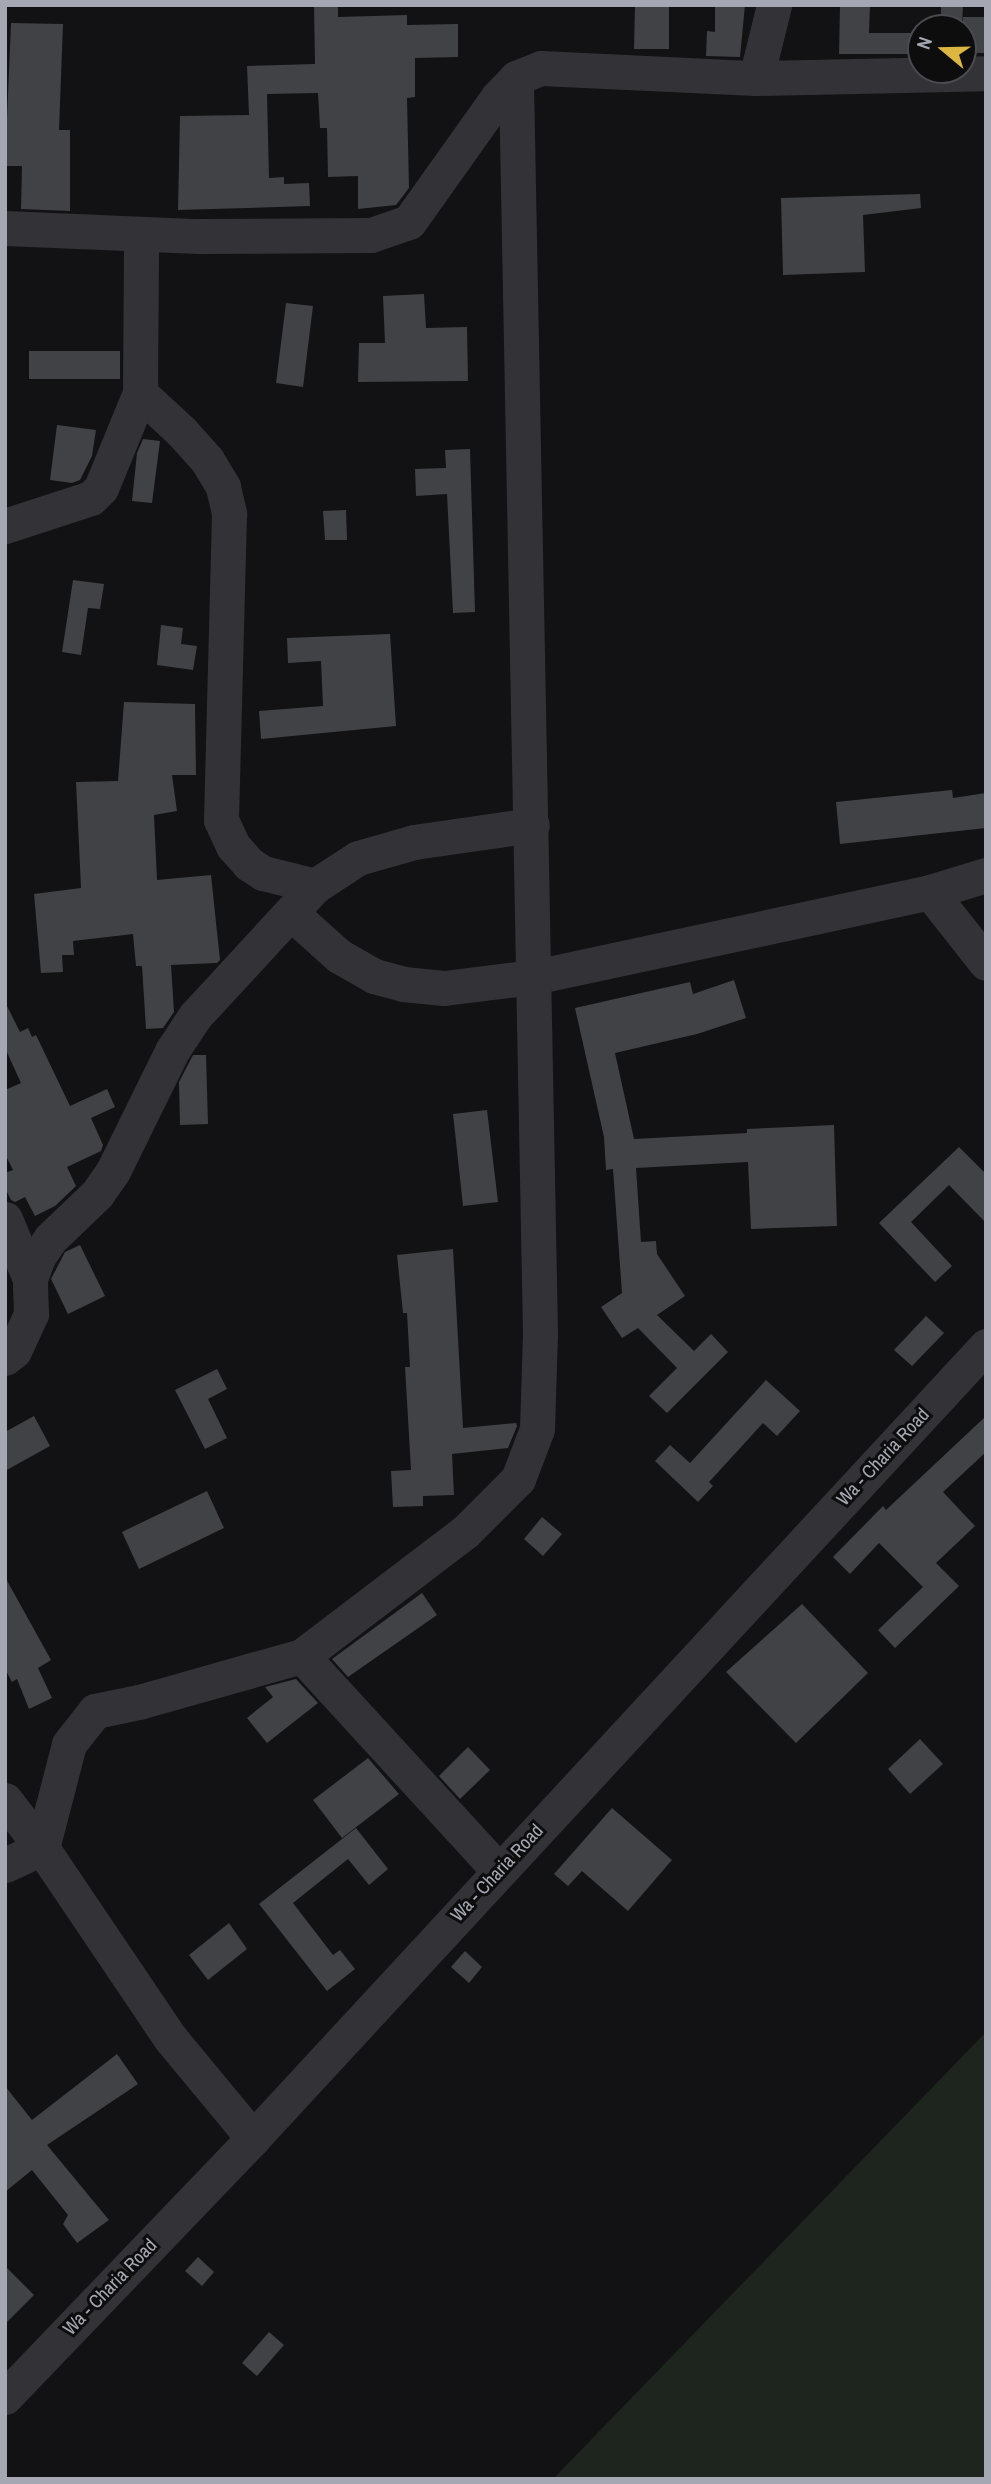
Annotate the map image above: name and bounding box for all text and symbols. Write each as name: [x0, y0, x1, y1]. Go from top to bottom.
north arrow: [907, 14, 977, 84]
text: N: [910, 33, 938, 52]
street label: Wa - Charia Road: [832, 1404, 934, 1510]
street label: Wa - Charia Road: [446, 1820, 548, 1926]
street label: Wa - Charia Road: [58, 2234, 162, 2340]

